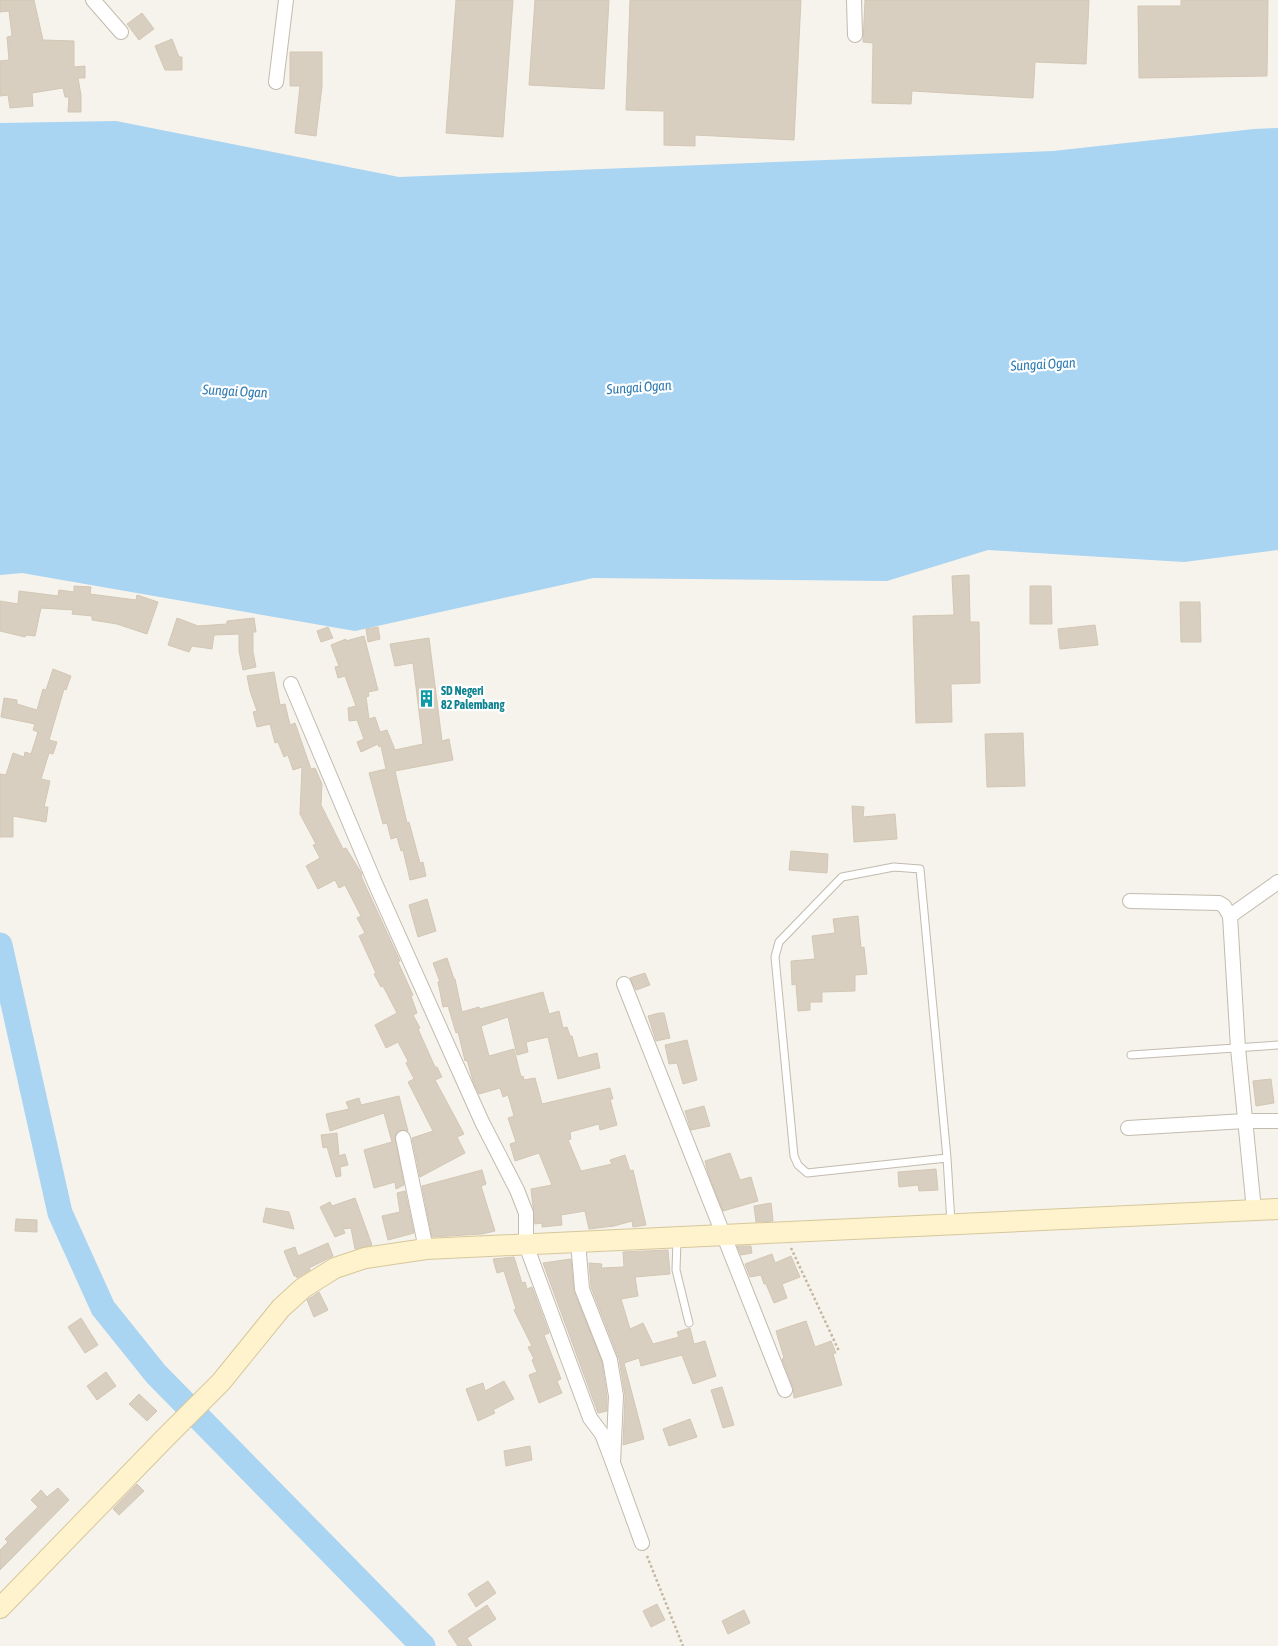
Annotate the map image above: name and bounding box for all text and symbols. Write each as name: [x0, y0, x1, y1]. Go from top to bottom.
water label: Sungai Ogan: [1009, 354, 1076, 374]
water label: Sungai Ogan: [605, 377, 672, 397]
water label: Sungai Ogan: [201, 381, 268, 401]
place label: SD Negeri 82 Palembang: [441, 684, 505, 712]
building icon: SD Negeri 82 Palembang: [417, 688, 437, 708]

